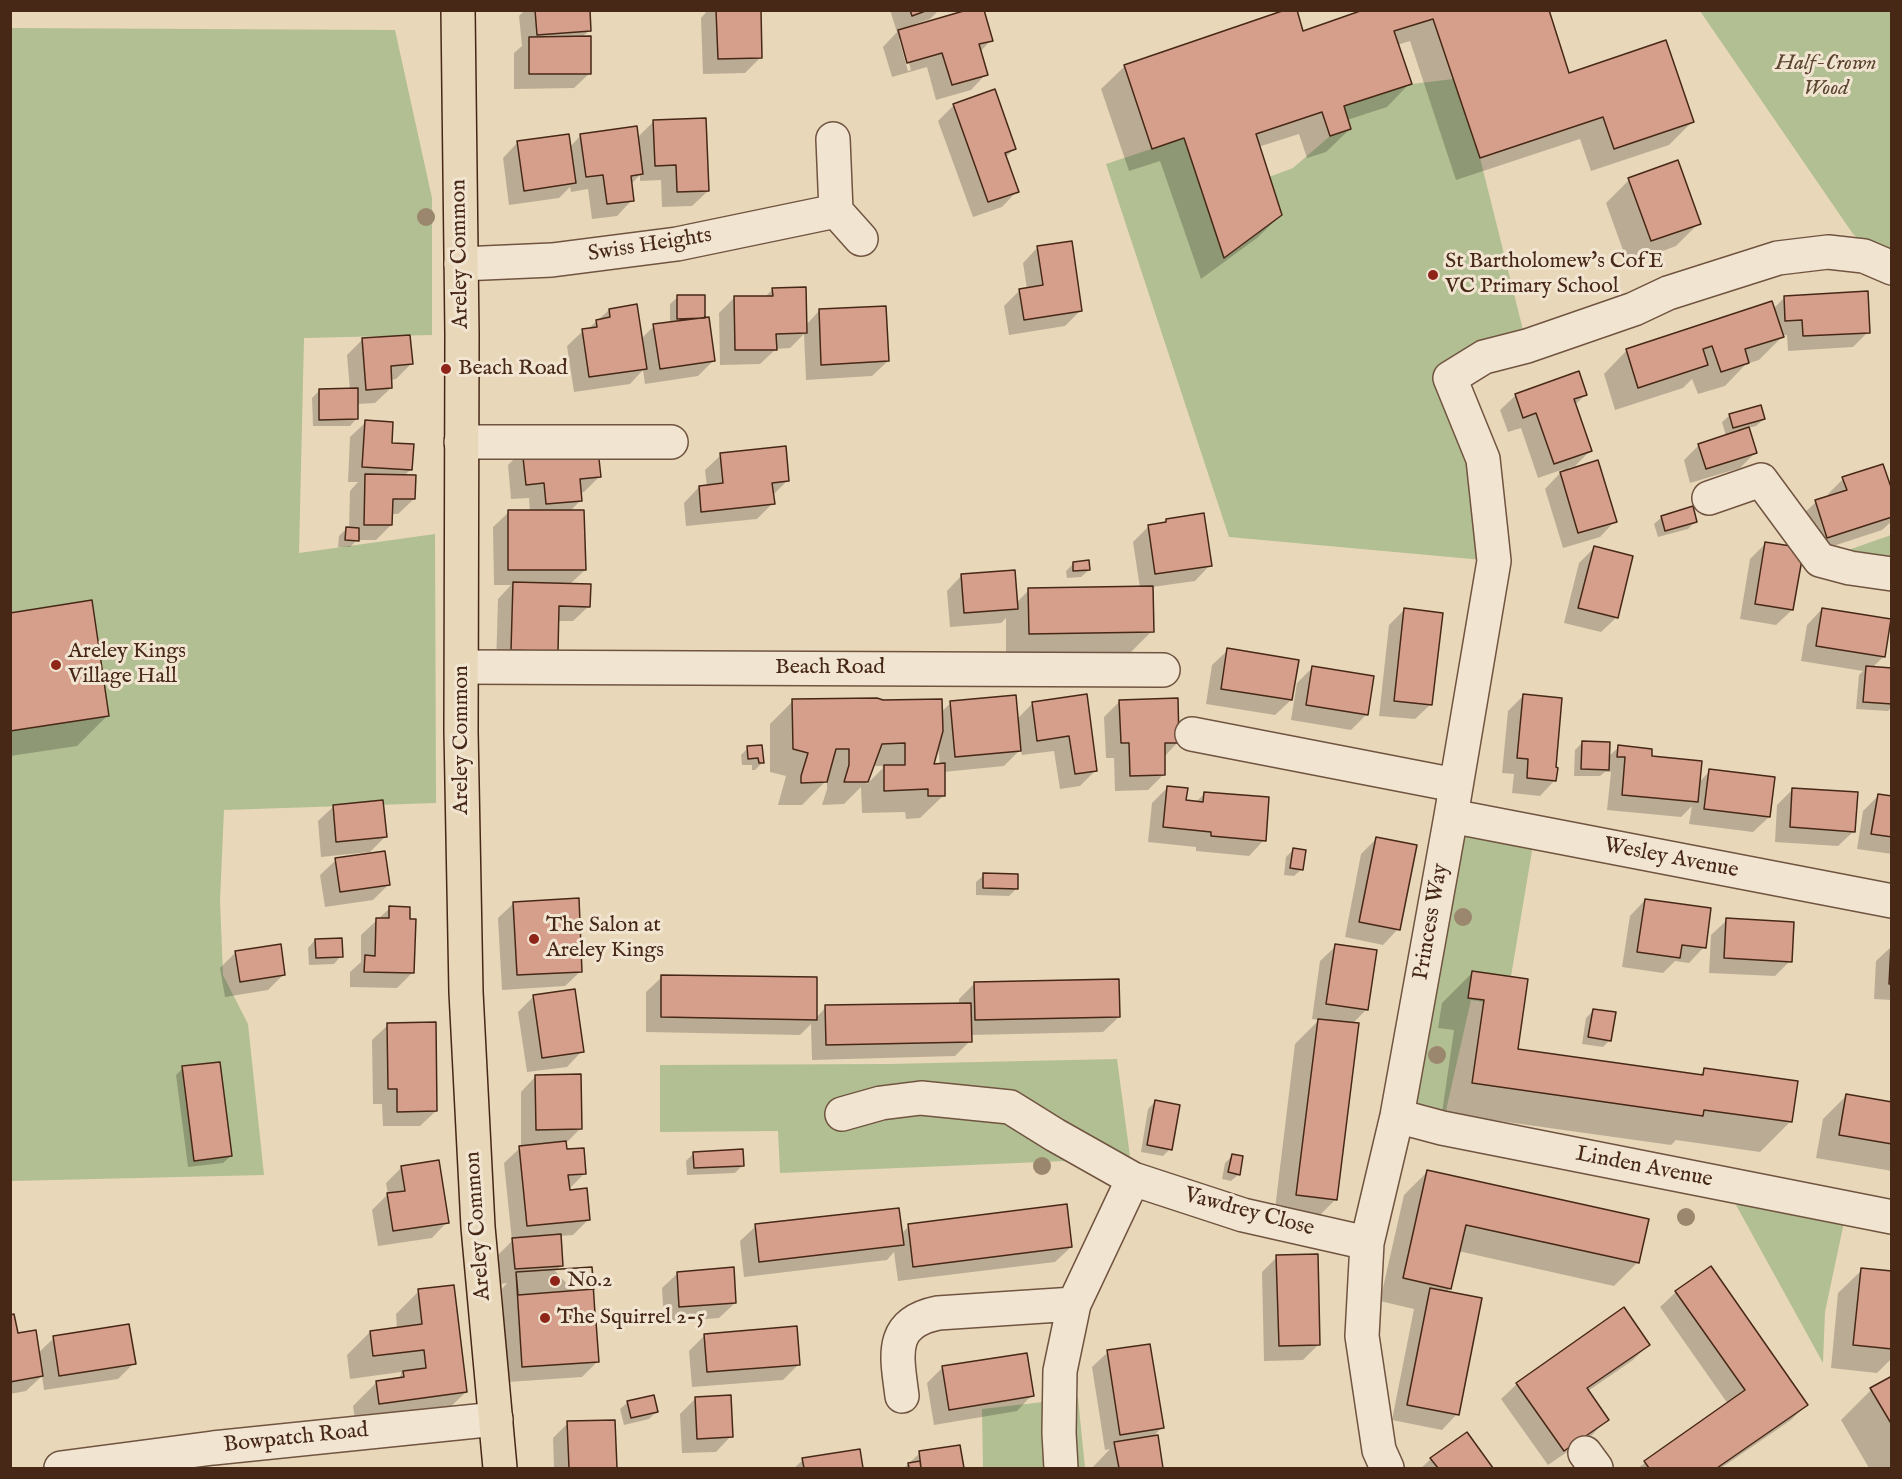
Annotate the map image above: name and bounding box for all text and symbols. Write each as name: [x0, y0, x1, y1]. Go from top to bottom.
park label: Half-Crown Wood: [1775, 51, 1877, 102]
street label: Areley Common: [446, 179, 476, 329]
street label: Swiss Heights: [586, 223, 714, 269]
place label: St Bartholomew's CofE VC Primary School: [1445, 249, 1663, 300]
marker: St Bartholomew's CofE VC Primary School: [1426, 268, 1440, 282]
place label: Beach Road: [458, 356, 568, 382]
marker: Beach Road: [439, 362, 453, 376]
place label: Areley Kings Village Hall: [68, 639, 186, 690]
street label: Beach Road: [775, 655, 885, 681]
marker: Areley Kings Village Hall: [49, 658, 63, 672]
street label: Areley Common: [449, 665, 475, 815]
street label: Wesley Avenue: [1601, 833, 1741, 885]
street label: Princess Way: [1409, 862, 1455, 982]
place label: The Salon at Areley Kings: [546, 913, 664, 964]
marker: The Salon at Areley Kings: [527, 932, 541, 946]
street label: Linden Avenue: [1573, 1142, 1715, 1194]
street label: Areley Common: [461, 1150, 497, 1302]
street label: Vawdrey Close: [1181, 1183, 1317, 1243]
place label: No.2: [567, 1268, 612, 1294]
marker: No.2: [548, 1274, 562, 1288]
place label: The Squirrel 2-5: [557, 1305, 705, 1331]
marker: The Squirrel 2-5: [538, 1311, 552, 1325]
street label: Bowpatch Road: [222, 1418, 370, 1460]

